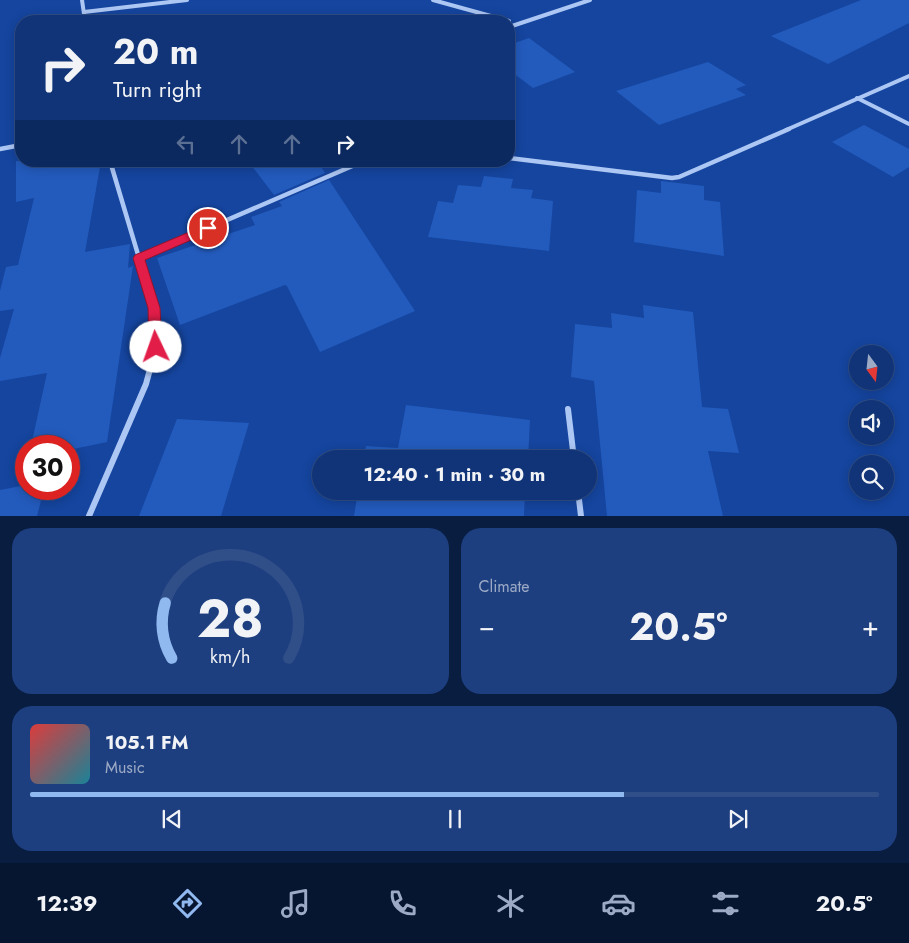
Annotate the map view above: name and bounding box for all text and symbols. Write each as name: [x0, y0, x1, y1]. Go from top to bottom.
text: 20 m: [113, 27, 198, 77]
icon: right: [30, 35, 95, 100]
text: Turn right: [113, 73, 201, 105]
icon: left: [172, 130, 200, 158]
icon: ahead: [225, 130, 253, 158]
icon: ahead: [278, 130, 306, 158]
icon: right: [331, 130, 359, 158]
pin: [187, 207, 229, 249]
icon: arrive: [194, 214, 222, 242]
position arrow: [129, 320, 181, 372]
north arrow: [849, 345, 894, 390]
map controls: [849, 345, 894, 500]
button: sound: [849, 400, 894, 445]
speed limit sign: 30: [15, 435, 80, 500]
button: search: [849, 455, 894, 500]
text: 12:40 · 1 min · 30 m: [364, 461, 545, 488]
text: Climate: [479, 575, 530, 598]
text: 28: [197, 581, 264, 657]
text: 20.5°: [629, 599, 727, 654]
text: −: [479, 606, 495, 647]
text: +: [862, 606, 879, 647]
text: km/h: [210, 644, 250, 670]
text: 105.1 FM: [105, 729, 188, 756]
text: Music: [105, 756, 145, 779]
icon: previous: [158, 805, 186, 833]
icon: pause: [441, 805, 469, 833]
icon: next: [724, 805, 752, 833]
icon: directions: [170, 886, 205, 921]
icon: music: [278, 886, 313, 921]
icon: phone: [385, 886, 420, 921]
icon: climate: [493, 886, 528, 921]
icon: car: [601, 886, 636, 921]
icon: filters: [708, 886, 743, 921]
text: 12:39: [36, 887, 97, 919]
text: 20.5°: [816, 887, 873, 919]

